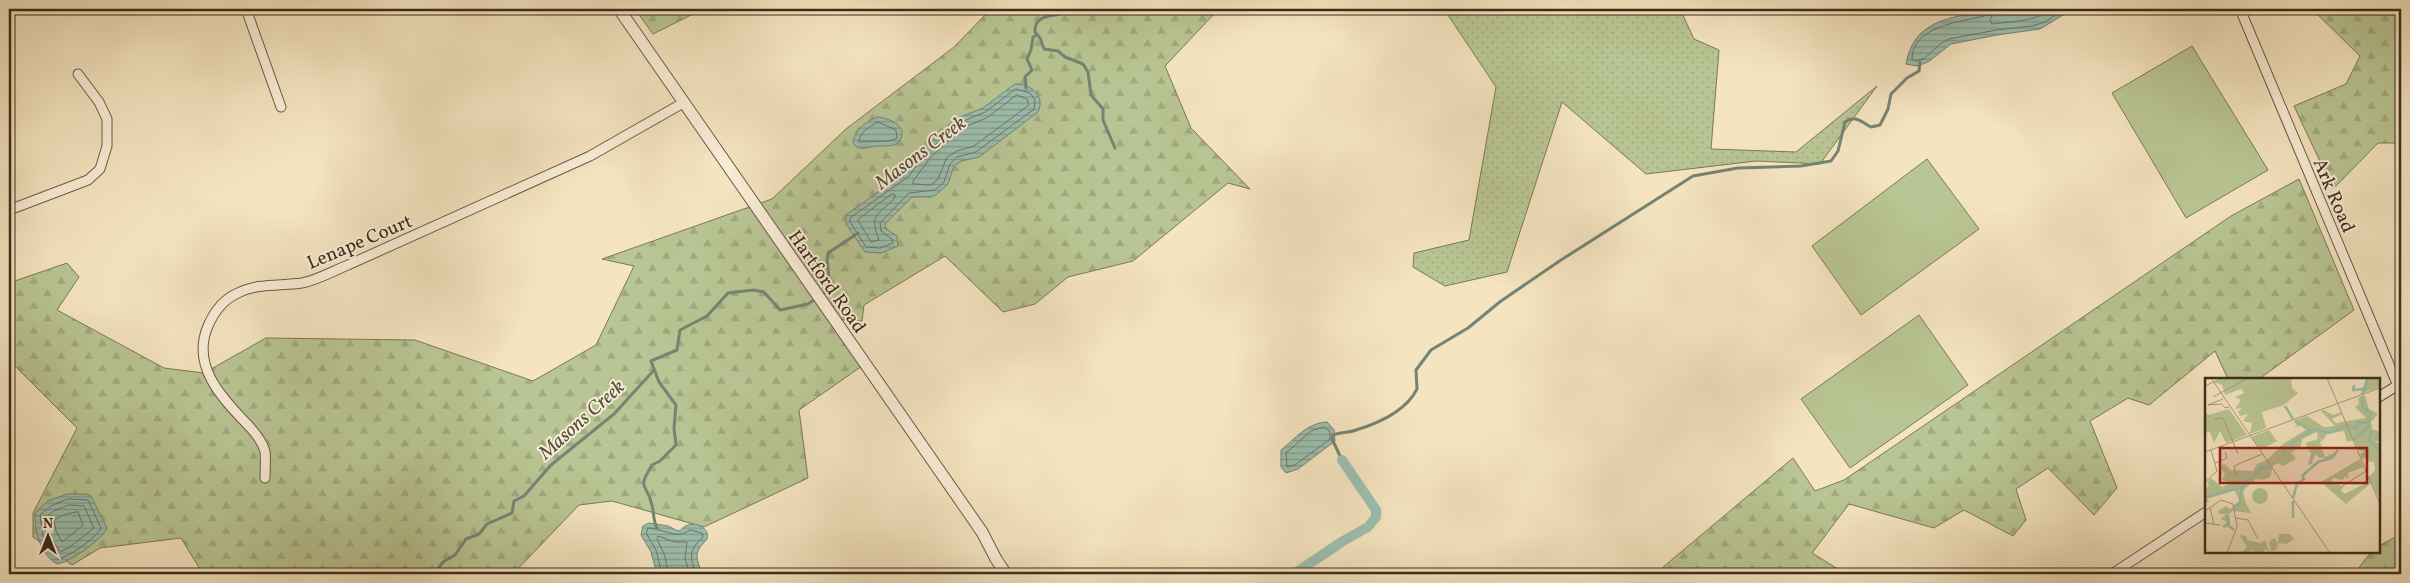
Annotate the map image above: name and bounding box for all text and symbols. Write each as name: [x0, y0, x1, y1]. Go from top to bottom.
water label: Masons Creek: [869, 110, 973, 198]
street label: Ark Road: [2306, 155, 2360, 237]
street label: Lenape Court: [303, 209, 417, 277]
street label: Hartford Road: [781, 225, 872, 339]
water label: Masons Creek: [532, 374, 632, 468]
inset map: [2205, 378, 2380, 553]
north arrow: [22, 510, 72, 560]
text: N: [43, 515, 53, 534]

